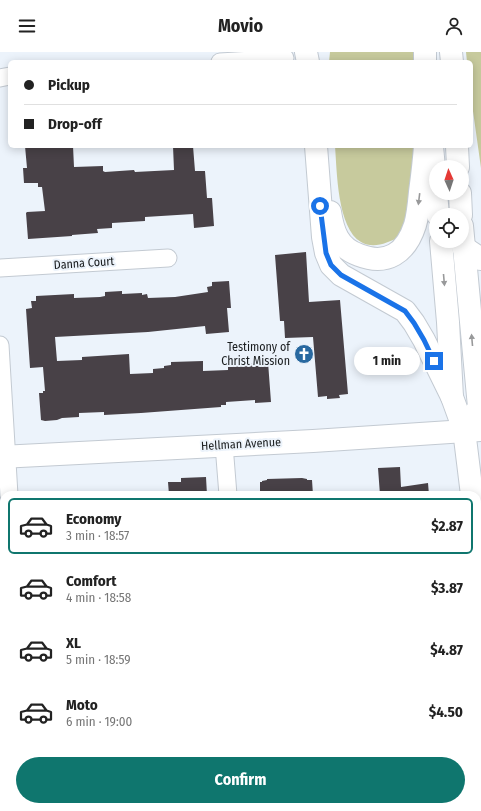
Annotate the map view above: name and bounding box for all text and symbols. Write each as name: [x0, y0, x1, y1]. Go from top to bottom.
icon: menu: [16, 15, 38, 37]
text: Movio: [218, 15, 263, 37]
icon: person: [443, 15, 465, 37]
text: Pickup: [48, 76, 90, 94]
text: Drop-off: [48, 115, 102, 133]
north arrow: [429, 160, 469, 200]
map controls: [429, 160, 469, 248]
one-way arrow: [416, 193, 422, 205]
route start: [311, 197, 329, 215]
button: locate: [429, 208, 469, 248]
street label: Danna Court: [53, 254, 115, 272]
one-way arrow: [441, 274, 448, 286]
one-way arrow: [469, 334, 476, 346]
place label: Testimony of Christ Mission: [221, 340, 291, 368]
church icon: Testimony of Christ Mission: [293, 343, 315, 365]
callout: 1 min: [354, 347, 420, 375]
route end: [425, 352, 443, 370]
text: 1 min: [373, 353, 401, 368]
street label: Hellman Avenue: [201, 435, 281, 453]
icon: car: [18, 508, 54, 544]
text: Economy: [66, 510, 121, 528]
text: $2.87: [431, 517, 463, 535]
text: 3 min · 18:57: [66, 528, 129, 543]
icon: car: [18, 570, 54, 606]
text: Comfort: [66, 572, 117, 590]
text: $3.87: [431, 579, 463, 597]
text: 4 min · 18:58: [66, 590, 131, 605]
icon: car: [18, 632, 54, 668]
text: XL: [66, 634, 81, 652]
text: $4.87: [430, 641, 463, 659]
text: 5 min · 18:59: [66, 652, 130, 667]
icon: car: [18, 694, 54, 730]
text: Moto: [66, 696, 98, 714]
text: $4.50: [429, 703, 463, 721]
text: 6 min · 19:00: [66, 714, 132, 729]
button: Confirm: [16, 757, 465, 803]

